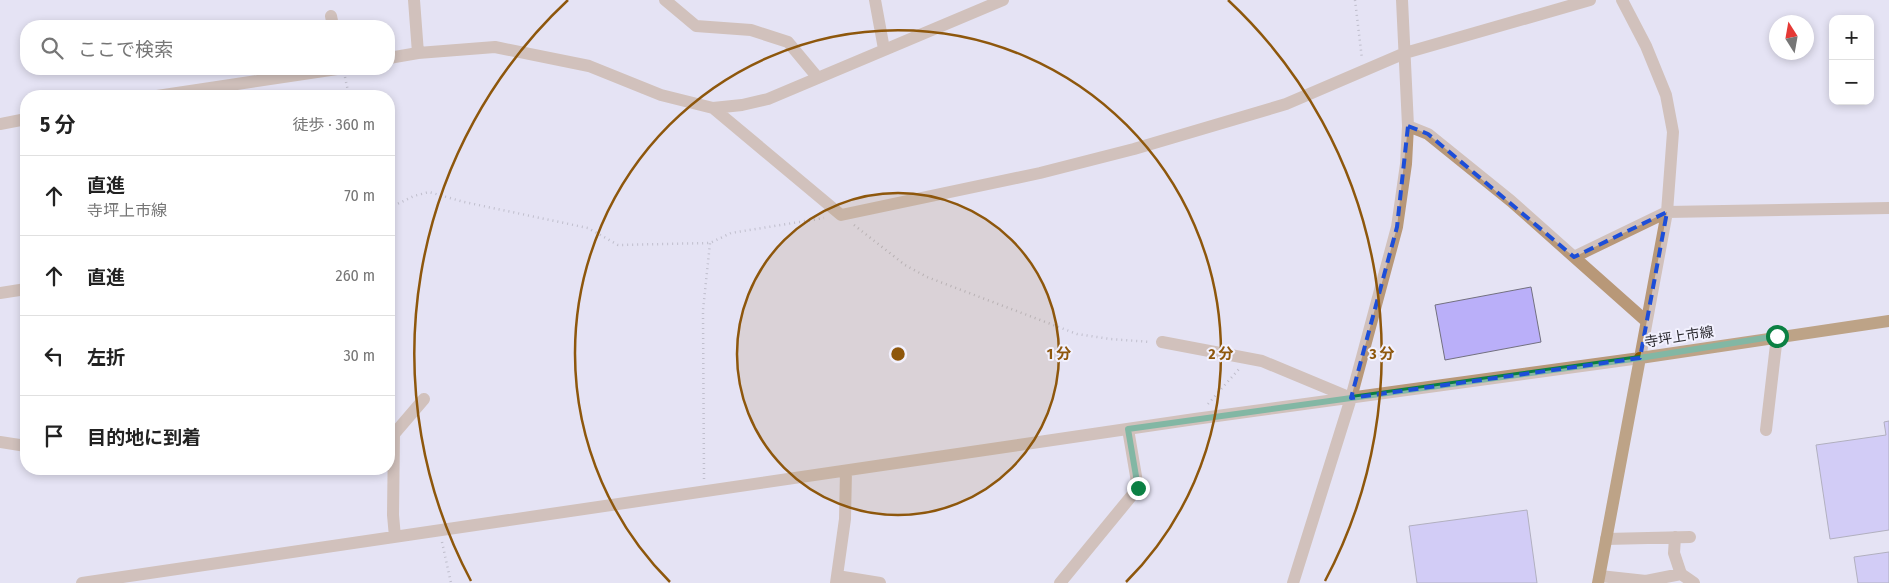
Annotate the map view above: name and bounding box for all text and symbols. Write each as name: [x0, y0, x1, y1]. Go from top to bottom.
north arrow: [1769, 15, 1814, 60]
map controls: [1829, 15, 1874, 105]
button: +: [1829, 15, 1874, 60]
search box: [20, 20, 395, 75]
icon: search: [38, 34, 66, 62]
text: ここで検索: [78, 38, 173, 61]
button: −: [1829, 60, 1874, 105]
text: 5 分: [40, 112, 76, 138]
text: 徒歩 · 360 m: [293, 115, 375, 134]
text: 直進: [87, 174, 125, 197]
icon: ahead: [40, 182, 68, 210]
text: 70 m: [344, 186, 375, 205]
text: 寺坪上市線: [87, 201, 167, 220]
icon: ahead: [40, 262, 68, 290]
text: 直進: [87, 266, 125, 289]
text: 260 m: [336, 266, 375, 285]
street label: 寺坪上市線: [1643, 323, 1715, 351]
route start: [1766, 325, 1789, 348]
icon: left: [40, 342, 68, 370]
centre of rings: [889, 345, 907, 363]
text: 1 分: [1047, 345, 1071, 363]
text: 2 分: [1207, 345, 1234, 363]
text: 3 分: [1368, 345, 1395, 363]
text: 左折: [87, 346, 125, 369]
text: 30 m: [343, 346, 375, 365]
icon: arrive: [40, 422, 68, 450]
text: 目的地に到着: [87, 426, 201, 449]
route end: [1127, 477, 1150, 500]

